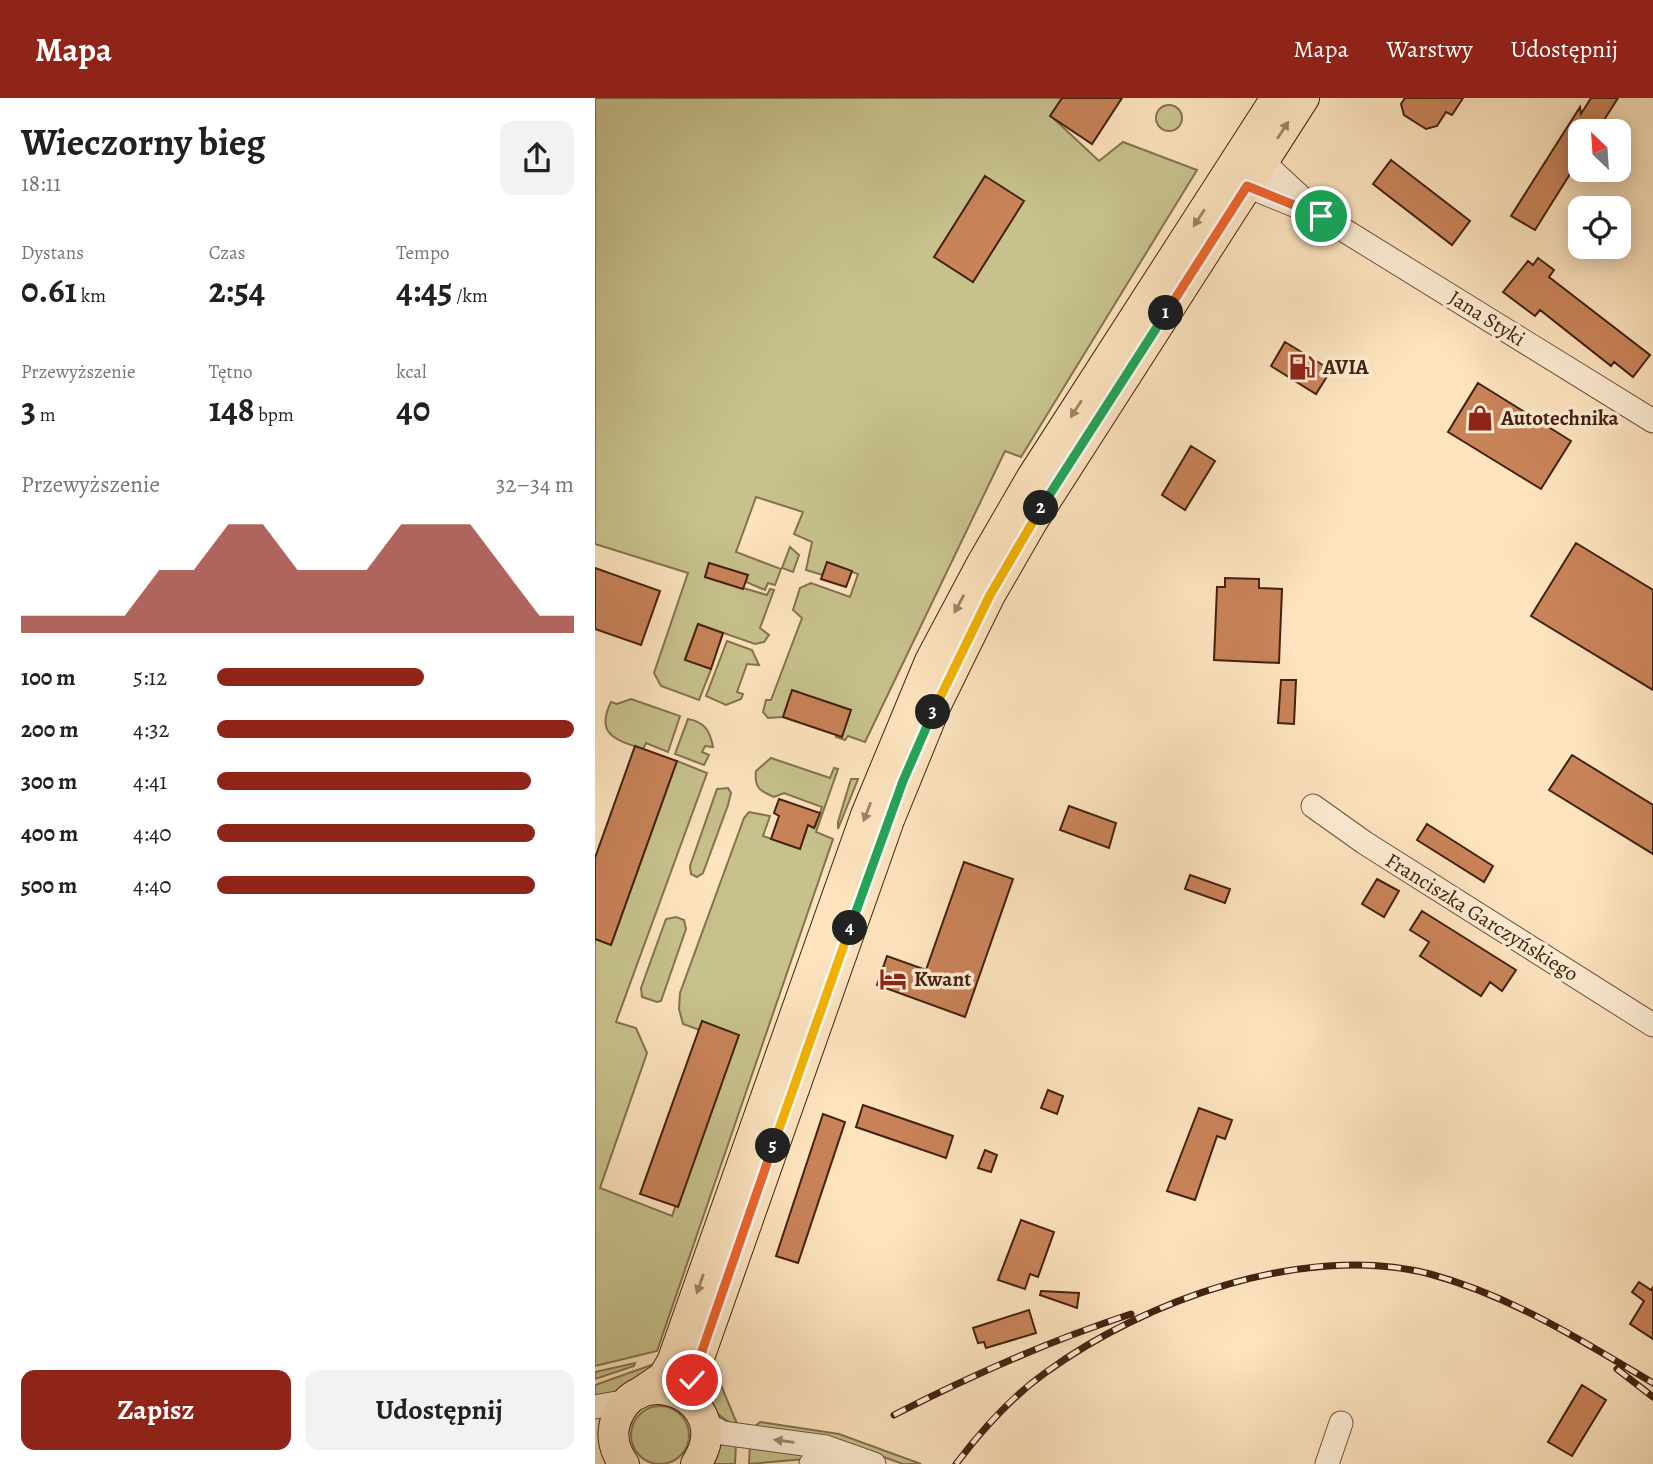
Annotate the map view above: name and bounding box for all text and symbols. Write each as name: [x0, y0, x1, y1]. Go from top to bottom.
text: Mapa: [35, 27, 112, 72]
text: Mapa: [1293, 33, 1349, 65]
text: Warstwy: [1387, 33, 1473, 65]
text: Udostępnij: [1511, 33, 1618, 65]
text: Wieczorny bieg: [21, 116, 266, 168]
north arrow: [1568, 119, 1631, 182]
map controls: [1568, 119, 1631, 259]
one-way arrow: [1277, 120, 1290, 140]
button: share: [500, 121, 574, 195]
text: 18:11: [21, 168, 61, 199]
pin: [1291, 186, 1351, 246]
button: locate: [1568, 196, 1631, 259]
icon: arrive: [1302, 197, 1340, 235]
one-way arrow: [1192, 209, 1206, 227]
text: Dystans: [21, 240, 84, 266]
text: Czas: [209, 240, 245, 266]
text: Tempo: [396, 240, 449, 266]
text: 0.61: [21, 266, 77, 314]
text: 2:54: [209, 266, 265, 314]
text: 4:45: [396, 266, 453, 314]
text: km: [77, 283, 106, 309]
text: /km: [453, 283, 488, 309]
street label: Jana Styki: [1443, 284, 1531, 353]
pin: 1: [1149, 296, 1183, 330]
text: 1: [1162, 299, 1169, 325]
fuel station icon: AVIA: [1287, 352, 1317, 382]
place label: AVIA: [1322, 353, 1370, 381]
text: Przewyższenie: [21, 359, 136, 385]
text: Tętno: [209, 359, 253, 385]
text: kcal: [396, 359, 427, 385]
text: 3: [21, 385, 36, 433]
text: 148: [209, 385, 254, 433]
text: 40: [396, 385, 430, 433]
one-way arrow: [1070, 400, 1083, 419]
text: m: [36, 402, 56, 428]
text: bpm: [254, 402, 294, 428]
shop icon: Autotechnika: [1465, 403, 1495, 433]
place label: Autotechnika: [1500, 404, 1619, 432]
text: Przewyższenie: [21, 469, 160, 500]
text: 32–34 m: [496, 469, 574, 500]
pin: 2: [1023, 490, 1059, 526]
text: 2: [1036, 494, 1045, 520]
one-way arrow: [953, 595, 965, 614]
text: 100 m: [21, 662, 76, 693]
text: 5:12: [133, 662, 167, 693]
pin: 3: [915, 694, 951, 730]
text: 3: [928, 698, 937, 724]
text: 200 m: [21, 714, 79, 745]
text: 4:32: [133, 714, 169, 745]
text: 300 m: [21, 766, 77, 797]
text: 4:41: [133, 766, 167, 797]
one-way arrow: [861, 802, 872, 823]
text: 400 m: [21, 818, 78, 849]
text: 4:40: [133, 818, 172, 849]
street label: Franciszka Garczyńskiego: [1380, 846, 1584, 988]
text: 500 m: [21, 870, 77, 901]
text: 4:40: [133, 870, 172, 901]
pin: 4: [833, 910, 867, 946]
text: 4: [845, 914, 854, 940]
hotel icon: Kwant: [878, 964, 908, 994]
place label: Kwant: [914, 965, 971, 993]
pin: 5: [755, 1128, 791, 1164]
text: 5: [768, 1132, 777, 1158]
one-way arrow: [694, 1274, 705, 1295]
pin: [662, 1350, 722, 1410]
icon: check: [673, 1361, 711, 1399]
button: Zapisz: [21, 1370, 291, 1450]
button: Udostępnij: [305, 1370, 574, 1450]
one-way arrow: [773, 1435, 795, 1446]

